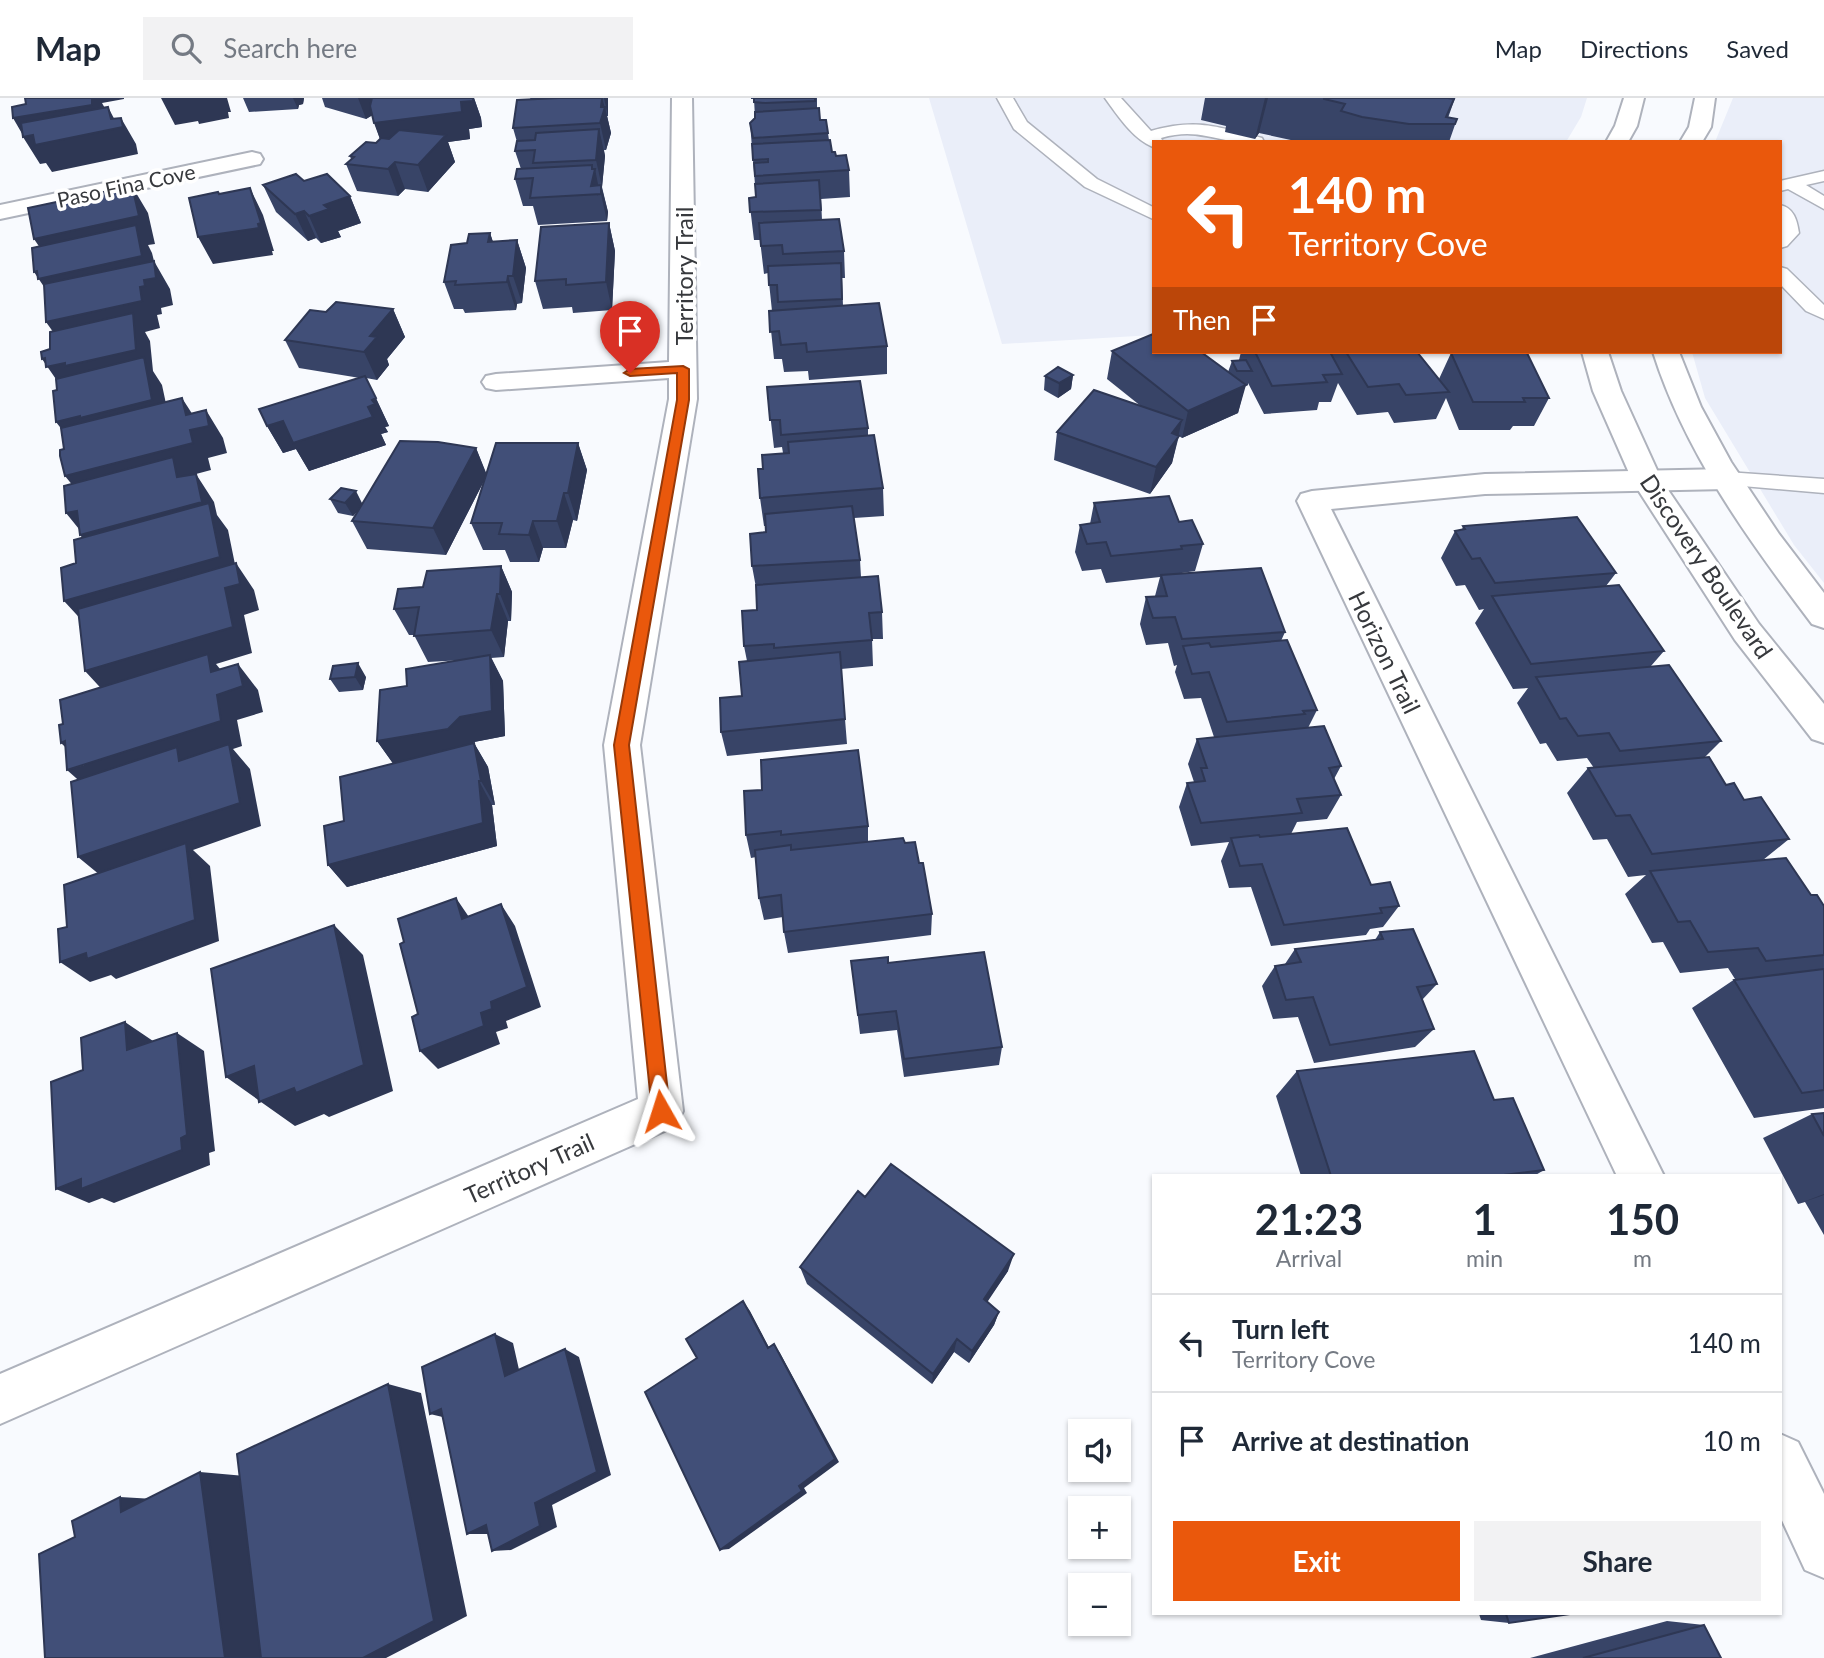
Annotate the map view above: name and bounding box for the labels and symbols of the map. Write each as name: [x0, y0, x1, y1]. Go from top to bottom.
street label: Paso Fina Cove: [55, 158, 197, 212]
street label: Territory Trail: [669, 207, 698, 345]
pin: [600, 301, 660, 373]
street label: Discovery Boulevard: [1635, 468, 1779, 664]
street label: Horizon Trail: [1343, 586, 1427, 718]
position arrow: [624, 1074, 698, 1148]
street label: Territory Trail: [460, 1127, 598, 1209]

